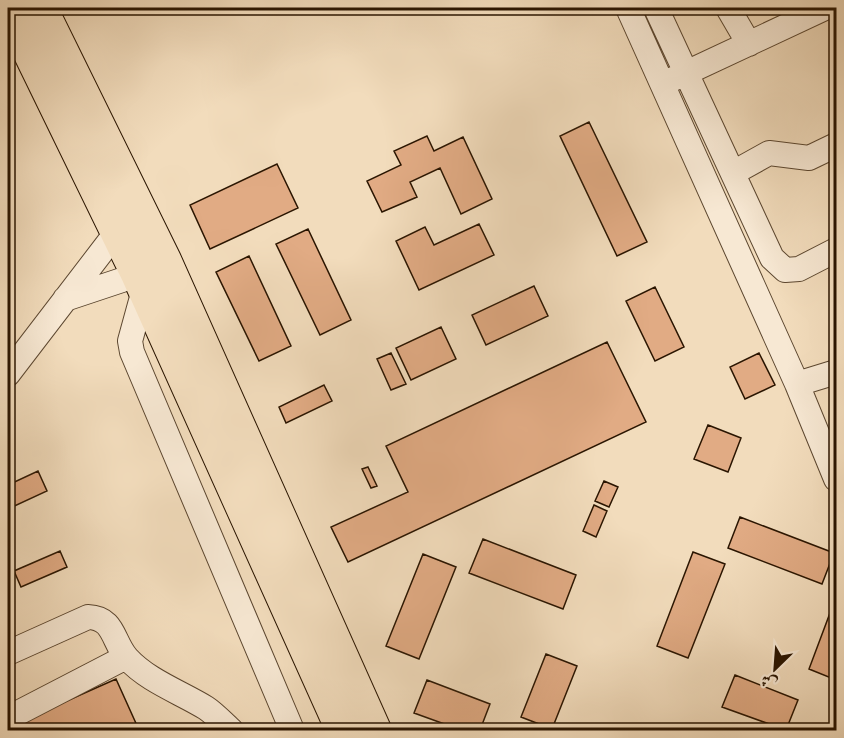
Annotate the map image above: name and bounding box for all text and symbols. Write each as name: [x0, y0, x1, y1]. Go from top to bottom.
north arrow: [745, 639, 805, 699]
text: ش: [758, 667, 782, 694]

